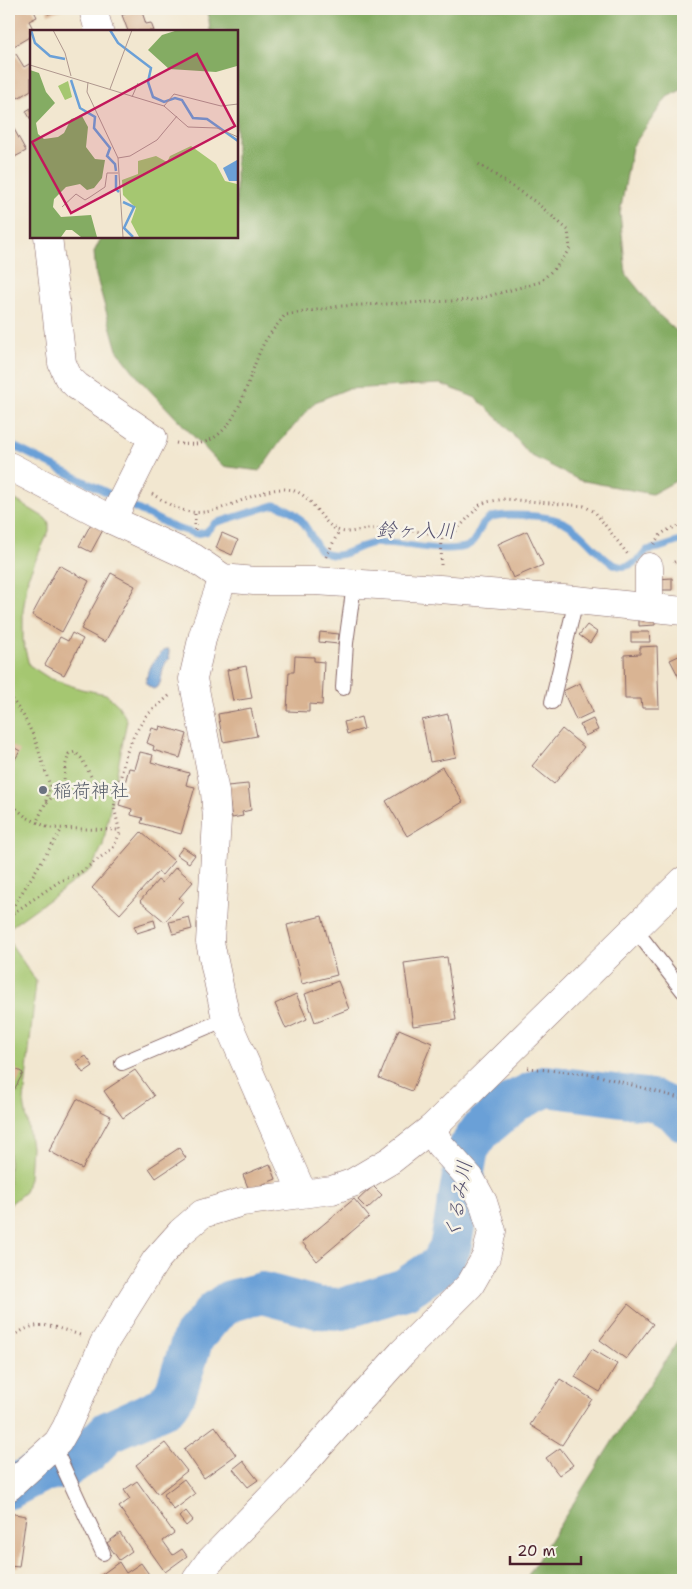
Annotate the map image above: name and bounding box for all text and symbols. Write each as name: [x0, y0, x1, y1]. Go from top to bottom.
inset map: [30, 30, 238, 238]
water label: 鈴ヶ入川: [376, 516, 456, 544]
place label: 稲荷神社: [53, 778, 129, 803]
marker: 稲荷神社: [37, 784, 49, 796]
water label: くるみ川: [438, 1158, 478, 1242]
scale bar: [510, 1534, 581, 1566]
text: 20 m: [517, 1541, 556, 1561]

